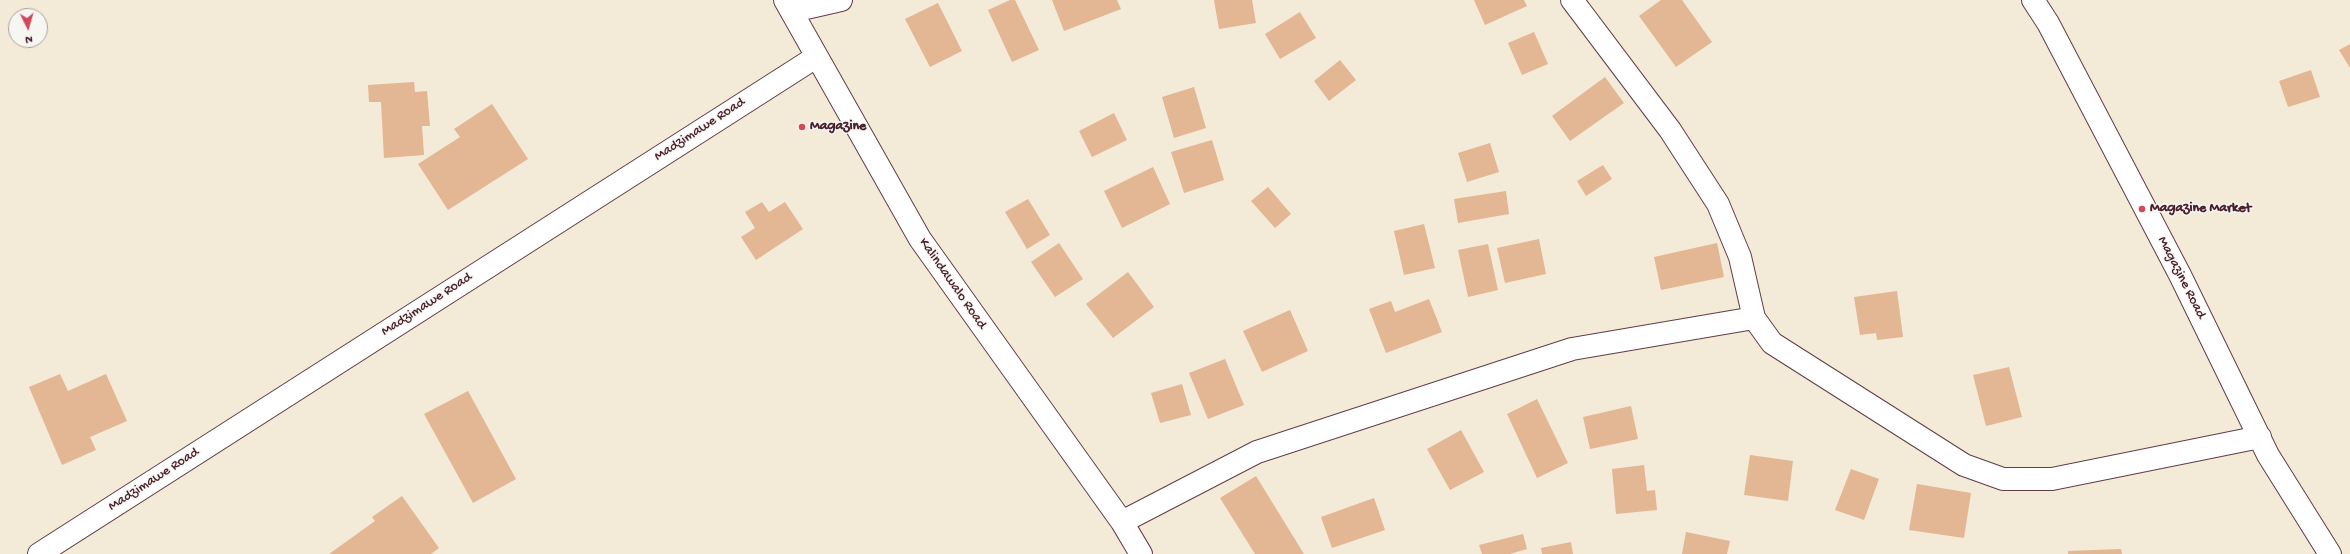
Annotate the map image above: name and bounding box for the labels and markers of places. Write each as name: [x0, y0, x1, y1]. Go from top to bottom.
place label: Magazine: [810, 119, 866, 135]
marker: Magazine: [797, 122, 807, 132]
place label: Magazine Market: [2150, 201, 2251, 217]
marker: Magazine Market: [2137, 204, 2147, 214]

